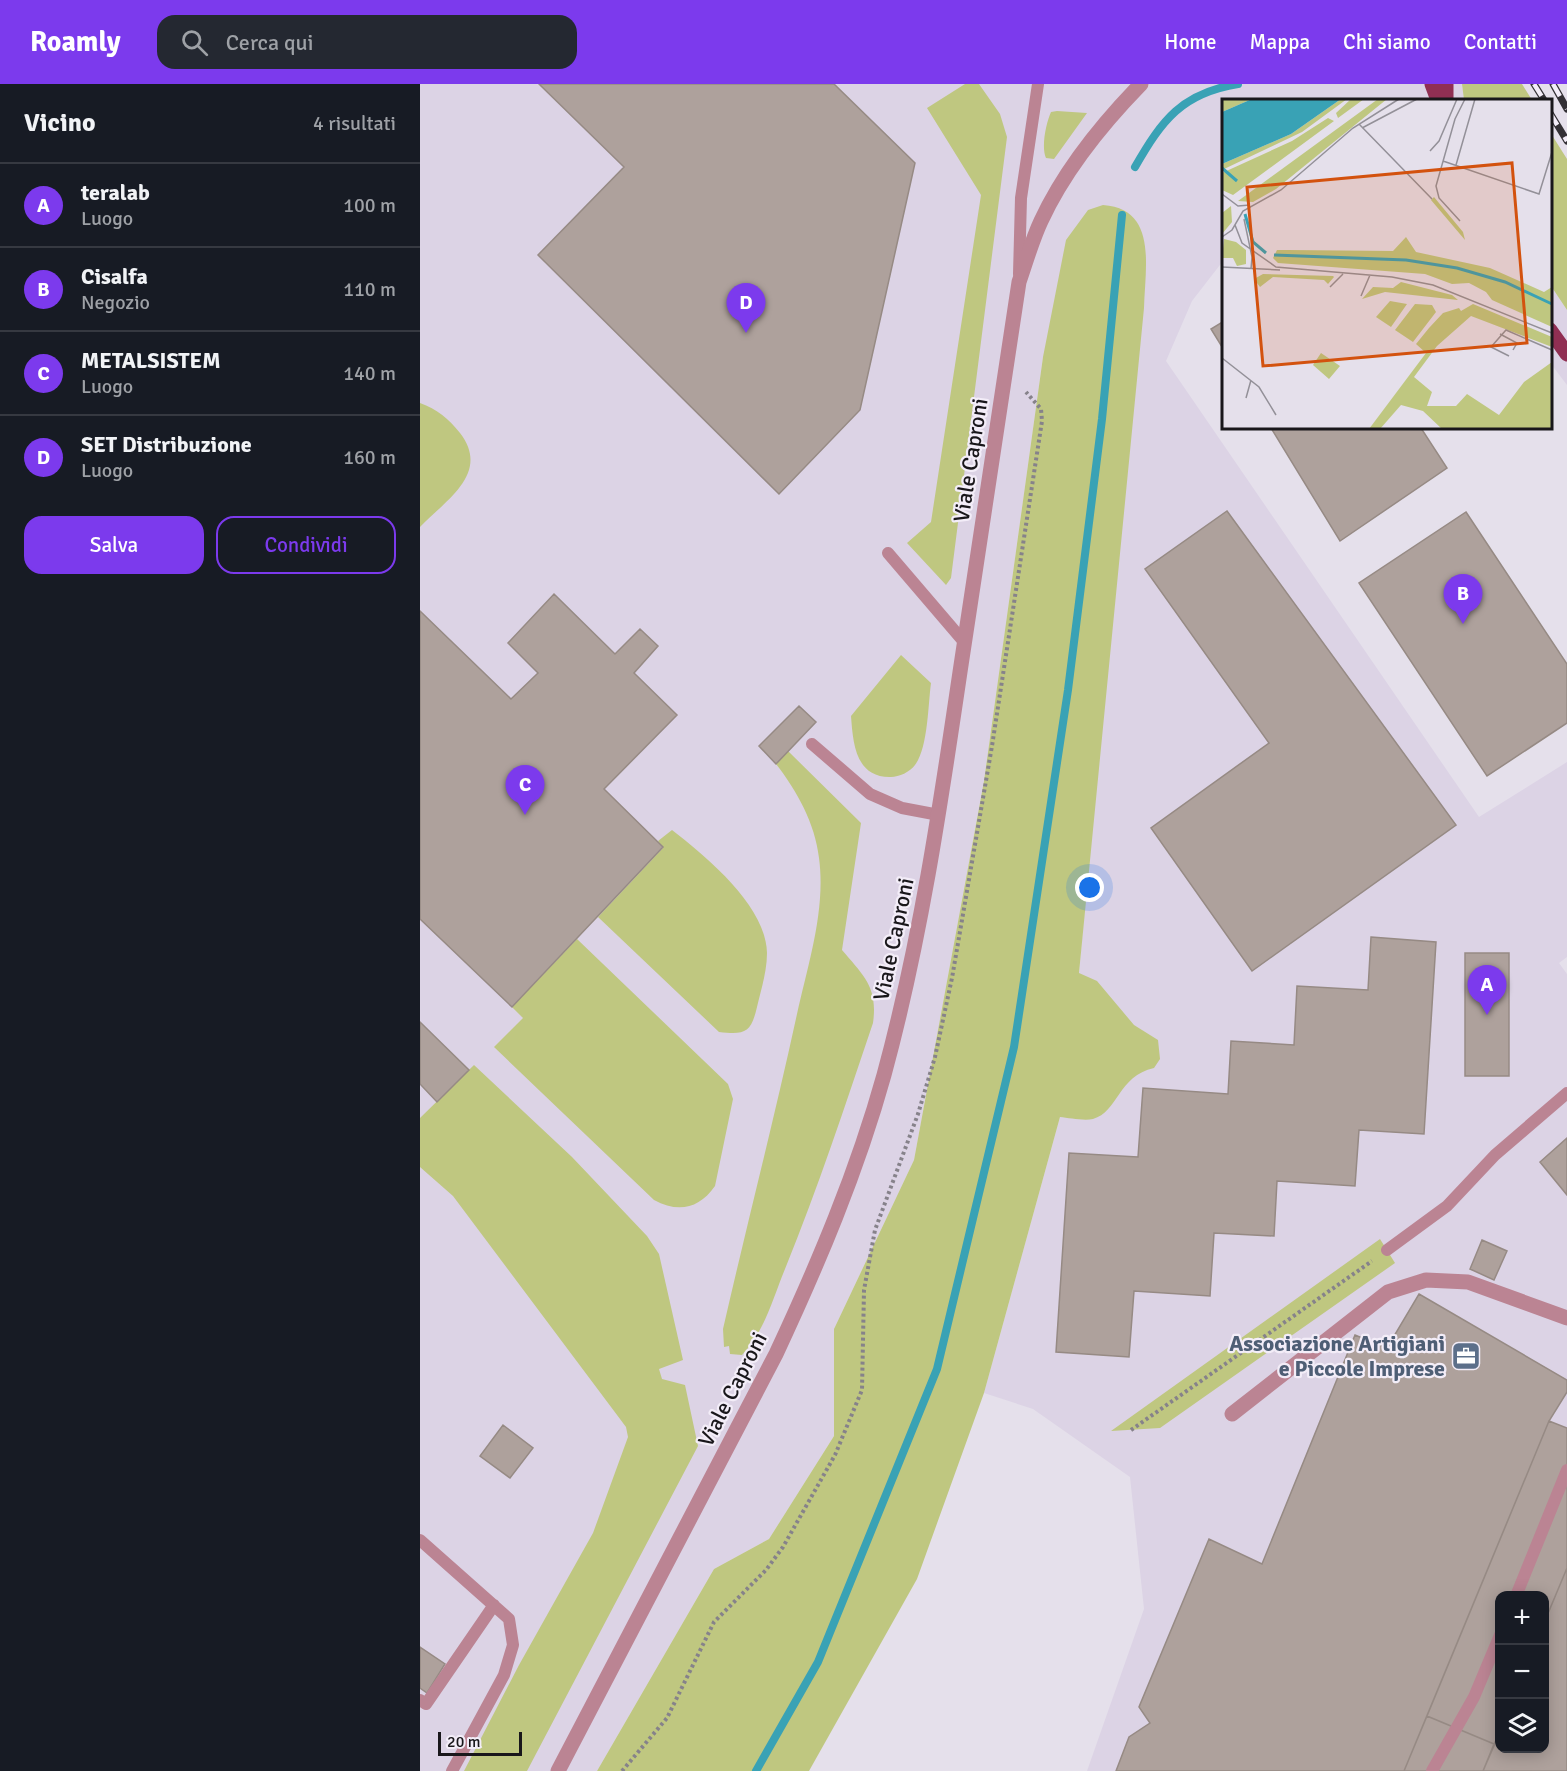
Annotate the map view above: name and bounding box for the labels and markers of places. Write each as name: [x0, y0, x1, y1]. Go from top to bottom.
pin: D: [726, 284, 766, 333]
pin: B: [1444, 574, 1482, 624]
pin: C: [506, 766, 544, 815]
pin: A: [1468, 966, 1506, 1015]
place label: Associazione Artigiani e Piccole Imprese: [1229, 1330, 1445, 1382]
office icon: Associazione Artigiani e Piccole Imprese: [1450, 1340, 1482, 1372]

